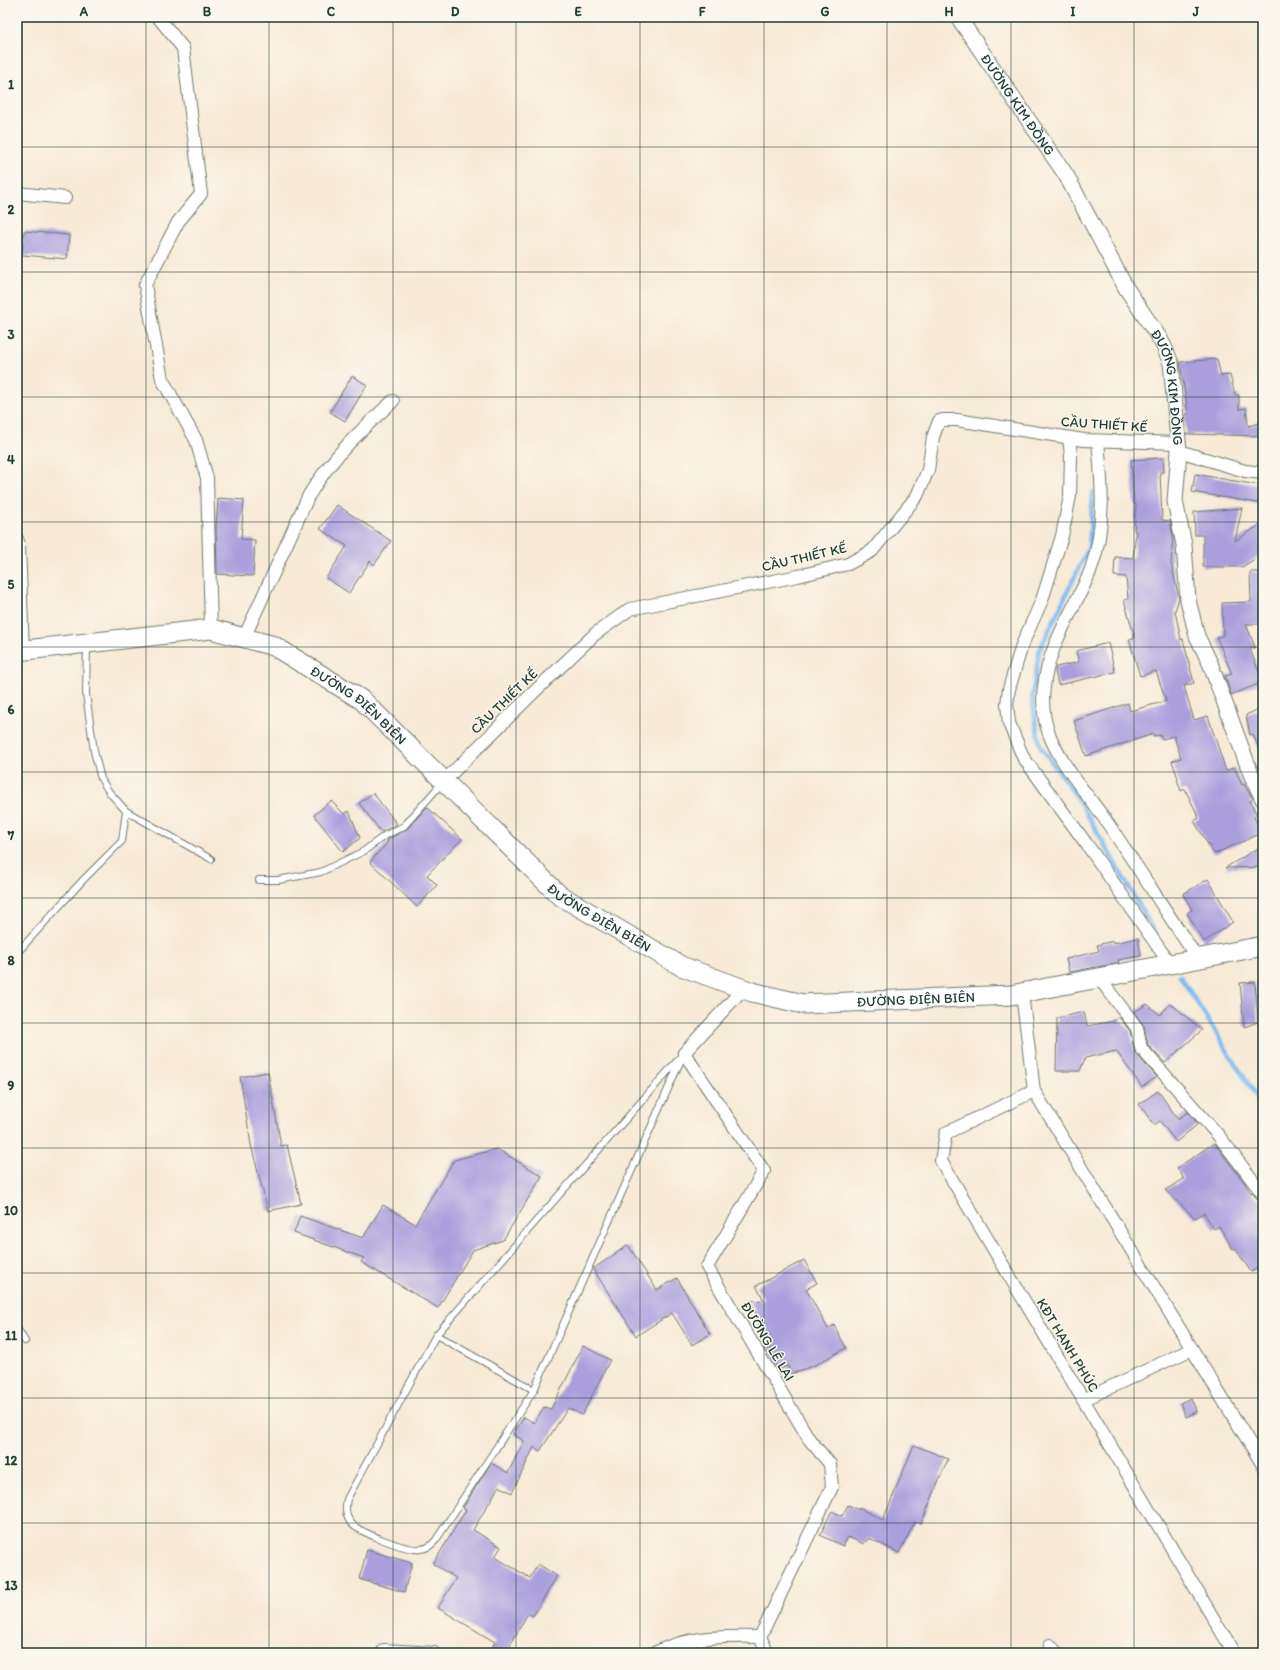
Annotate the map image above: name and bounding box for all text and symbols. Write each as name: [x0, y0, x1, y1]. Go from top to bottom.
text: A: [79, 4, 89, 19]
text: B: [203, 4, 212, 19]
text: C: [327, 4, 336, 19]
text: D: [451, 4, 460, 19]
text: E: [574, 4, 582, 19]
text: F: [699, 4, 706, 19]
text: G: [821, 4, 830, 19]
text: H: [945, 4, 954, 19]
text: I: [1071, 4, 1076, 19]
text: J: [1192, 4, 1200, 19]
street label: ĐƯỜNG KIM ĐỒNG: [977, 51, 1058, 159]
text: 1: [8, 77, 14, 92]
text: 2: [8, 202, 15, 217]
street label: ĐƯỜNG KIM ĐỒNG: [1147, 326, 1186, 446]
text: 3: [7, 327, 15, 342]
street label: CẦU THIẾT KẾ: [1060, 413, 1148, 436]
text: 4: [7, 452, 15, 467]
street label: CẦU THIẾT KẾ: [760, 539, 848, 576]
text: 5: [8, 577, 15, 592]
street label: ĐƯỜNG ĐIỆN BIÊN: [307, 662, 410, 748]
street label: CẦU THIẾT KẾ: [467, 665, 542, 738]
text: 6: [8, 702, 15, 717]
text: 7: [7, 828, 15, 843]
street label: ĐƯỜNG ĐIỆN BIÊN: [543, 880, 654, 956]
text: 8: [7, 953, 15, 968]
street label: ĐƯỜNG ĐIỆN BIÊN: [856, 989, 975, 1011]
text: 9: [8, 1078, 15, 1093]
text: 10: [4, 1203, 18, 1218]
street label: KĐT HẠNH PHÚC: [1033, 1295, 1102, 1395]
street label: ĐƯỜNG LÊ LAI: [737, 1298, 798, 1384]
text: 11: [5, 1328, 17, 1343]
text: 12: [5, 1453, 18, 1468]
text: 13: [4, 1578, 18, 1593]

